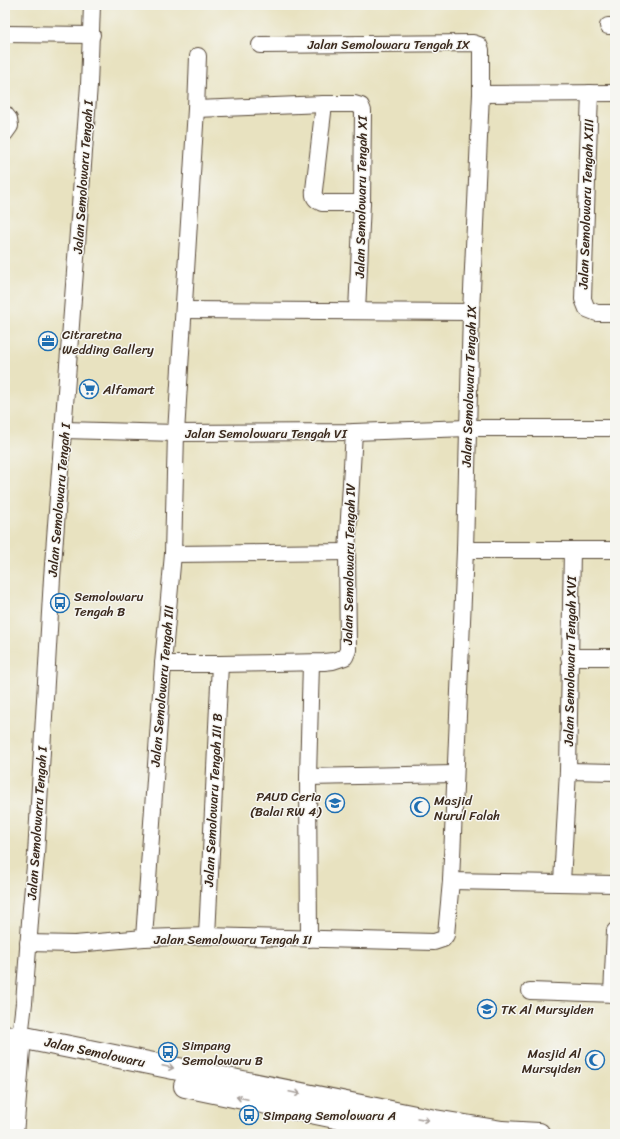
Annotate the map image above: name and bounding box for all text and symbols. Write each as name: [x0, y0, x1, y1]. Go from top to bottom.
street label: Jalan Semolowaru Tengah IX: [307, 33, 471, 56]
street label: Jalan Semolowaru Tengah I: [66, 99, 100, 256]
street label: Jalan Semolowaru Tengah XI: [348, 115, 374, 279]
street label: Jalan Semolowaru Tengah XIII: [571, 118, 600, 291]
street label: Jalan Semolowaru Tengah IX: [455, 304, 483, 469]
place label: Citraretna Wedding Gallery: [62, 323, 154, 361]
office icon: Citraretna Wedding Gallery: [37, 330, 59, 352]
supermarket icon: Alfamart: [78, 378, 100, 400]
place label: Alfamart: [102, 378, 155, 401]
street label: Jalan Semolowaru Tengah I: [41, 421, 77, 579]
street label: Jalan Semolowaru Tengah VI: [184, 422, 348, 445]
street label: Jalan Semolowaru Tengah IV: [336, 483, 362, 646]
street label: Jalan Semolowaru Tengah XVI: [557, 575, 583, 747]
place label: Semolowaru Tengah B: [74, 585, 143, 623]
bus stop icon: Semolowaru Tengah B: [49, 592, 71, 614]
street label: Jalan Semolowaru Tengah III: [143, 604, 181, 769]
street label: Jalan Semolowaru Tengah III B: [197, 713, 229, 888]
street label: Jalan Semolowaru Tengah I: [20, 745, 54, 902]
place label: PAUD Ceria (Balai RW 4): [250, 785, 322, 823]
place label: Masjid Nurul Falah: [434, 789, 500, 827]
school or university icon: PAUD Ceria (Balai RW 4): [324, 792, 346, 814]
mosque icon: Masjid Nurul Falah: [409, 796, 431, 818]
street label: Jalan Semolowaru Tengah II: [153, 928, 312, 951]
school or university icon: TK Al Mursyiden: [476, 998, 498, 1020]
place label: TK Al Mursyiden: [501, 998, 594, 1021]
street label: Jalan Semolowaru: [42, 1030, 147, 1074]
place label: Simpang Semolowaru B: [182, 1034, 263, 1072]
bus stop icon: Simpang Semolowaru B: [157, 1041, 179, 1063]
place label: Masjid Al Mursyiden: [522, 1042, 581, 1080]
mosque icon: Masjid Al Mursyiden: [584, 1049, 606, 1071]
one-way arrow: [161, 1064, 174, 1072]
one-way arrow: [288, 1090, 301, 1098]
one-way arrow: [236, 1094, 249, 1102]
bus stop icon: Simpang Semolowaru A: [238, 1104, 260, 1126]
place label: Simpang Semolowaru A: [263, 1104, 396, 1127]
one-way arrow: [416, 1115, 429, 1123]

